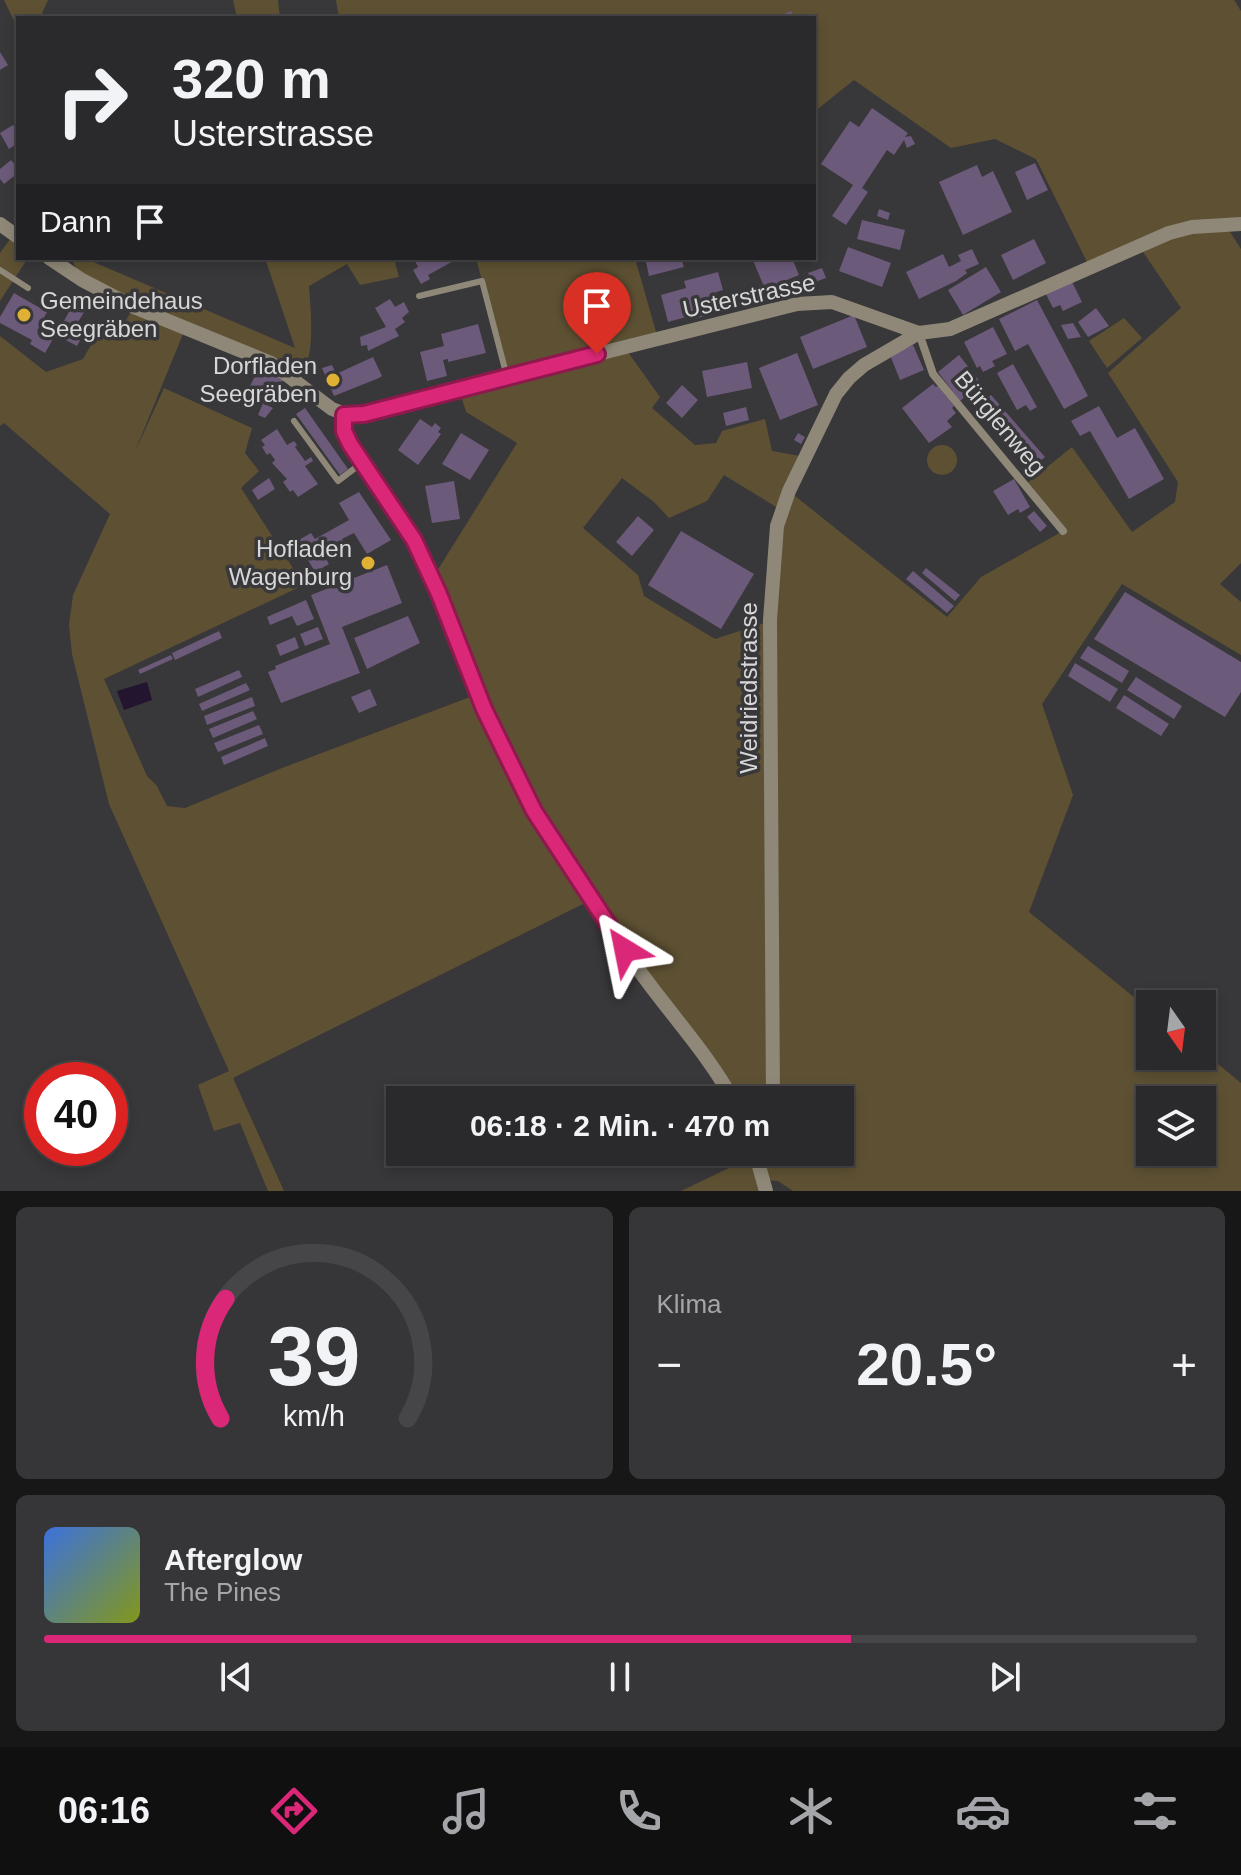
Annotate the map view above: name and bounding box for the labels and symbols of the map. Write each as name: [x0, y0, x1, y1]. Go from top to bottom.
street label: Usterstrasse: [680, 268, 818, 323]
pin: [563, 272, 631, 354]
place label: Gemeindehaus Seegräben: [40, 287, 203, 342]
marker: Gemeindehaus Seegräben: [15, 306, 33, 324]
place label: Dorfladen Seegräben: [200, 352, 317, 407]
street label: Bürglenweg: [949, 365, 1051, 480]
marker: Dorfladen Seegräben: [324, 371, 342, 389]
place label: Hofladen Wagenburg: [229, 535, 352, 590]
marker: Hofladen Wagenburg: [359, 554, 377, 572]
street label: Weidriedstrasse: [735, 602, 762, 774]
position arrow: [583, 908, 667, 992]
north arrow: [1136, 990, 1216, 1070]
speed limit sign: 40: [24, 1062, 128, 1166]

